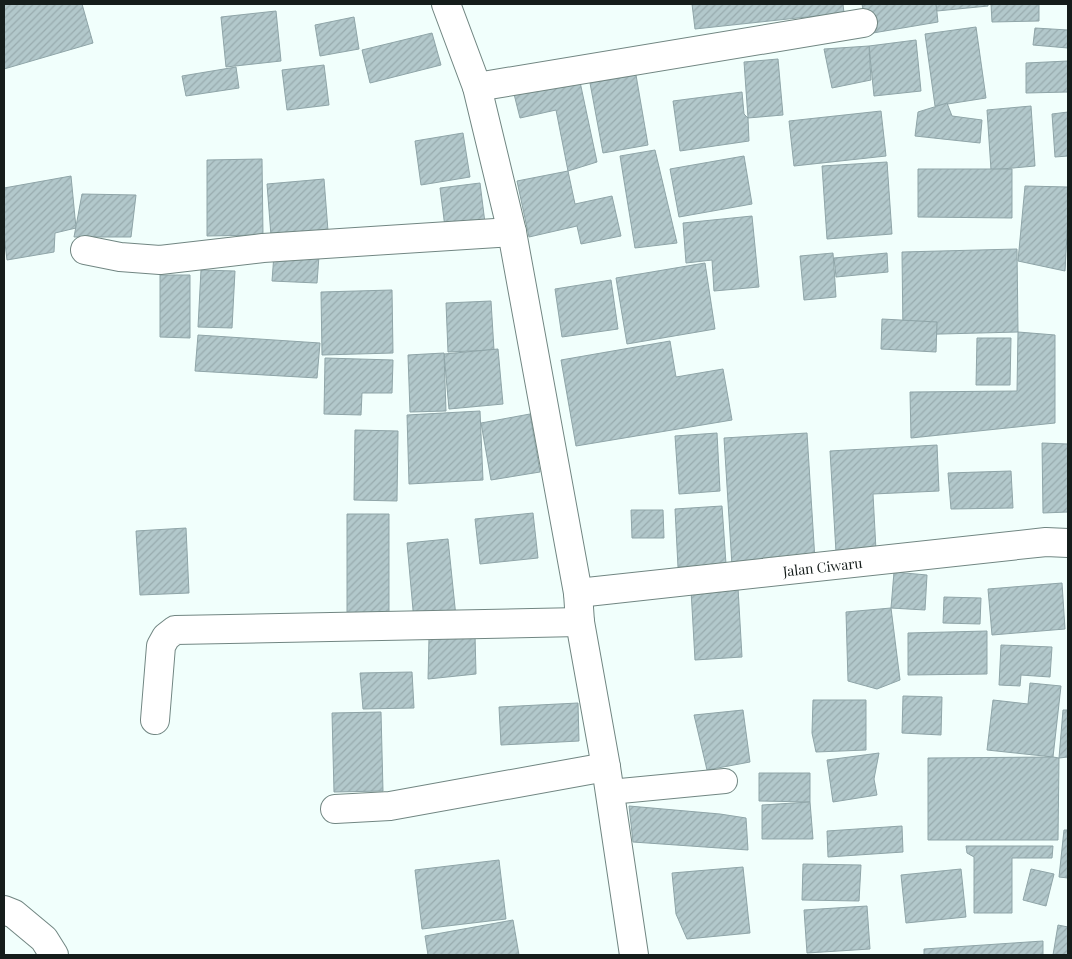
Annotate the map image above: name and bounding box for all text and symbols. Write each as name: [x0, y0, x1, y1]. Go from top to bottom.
street label: Jalan Ciwaru: [781, 553, 863, 580]

